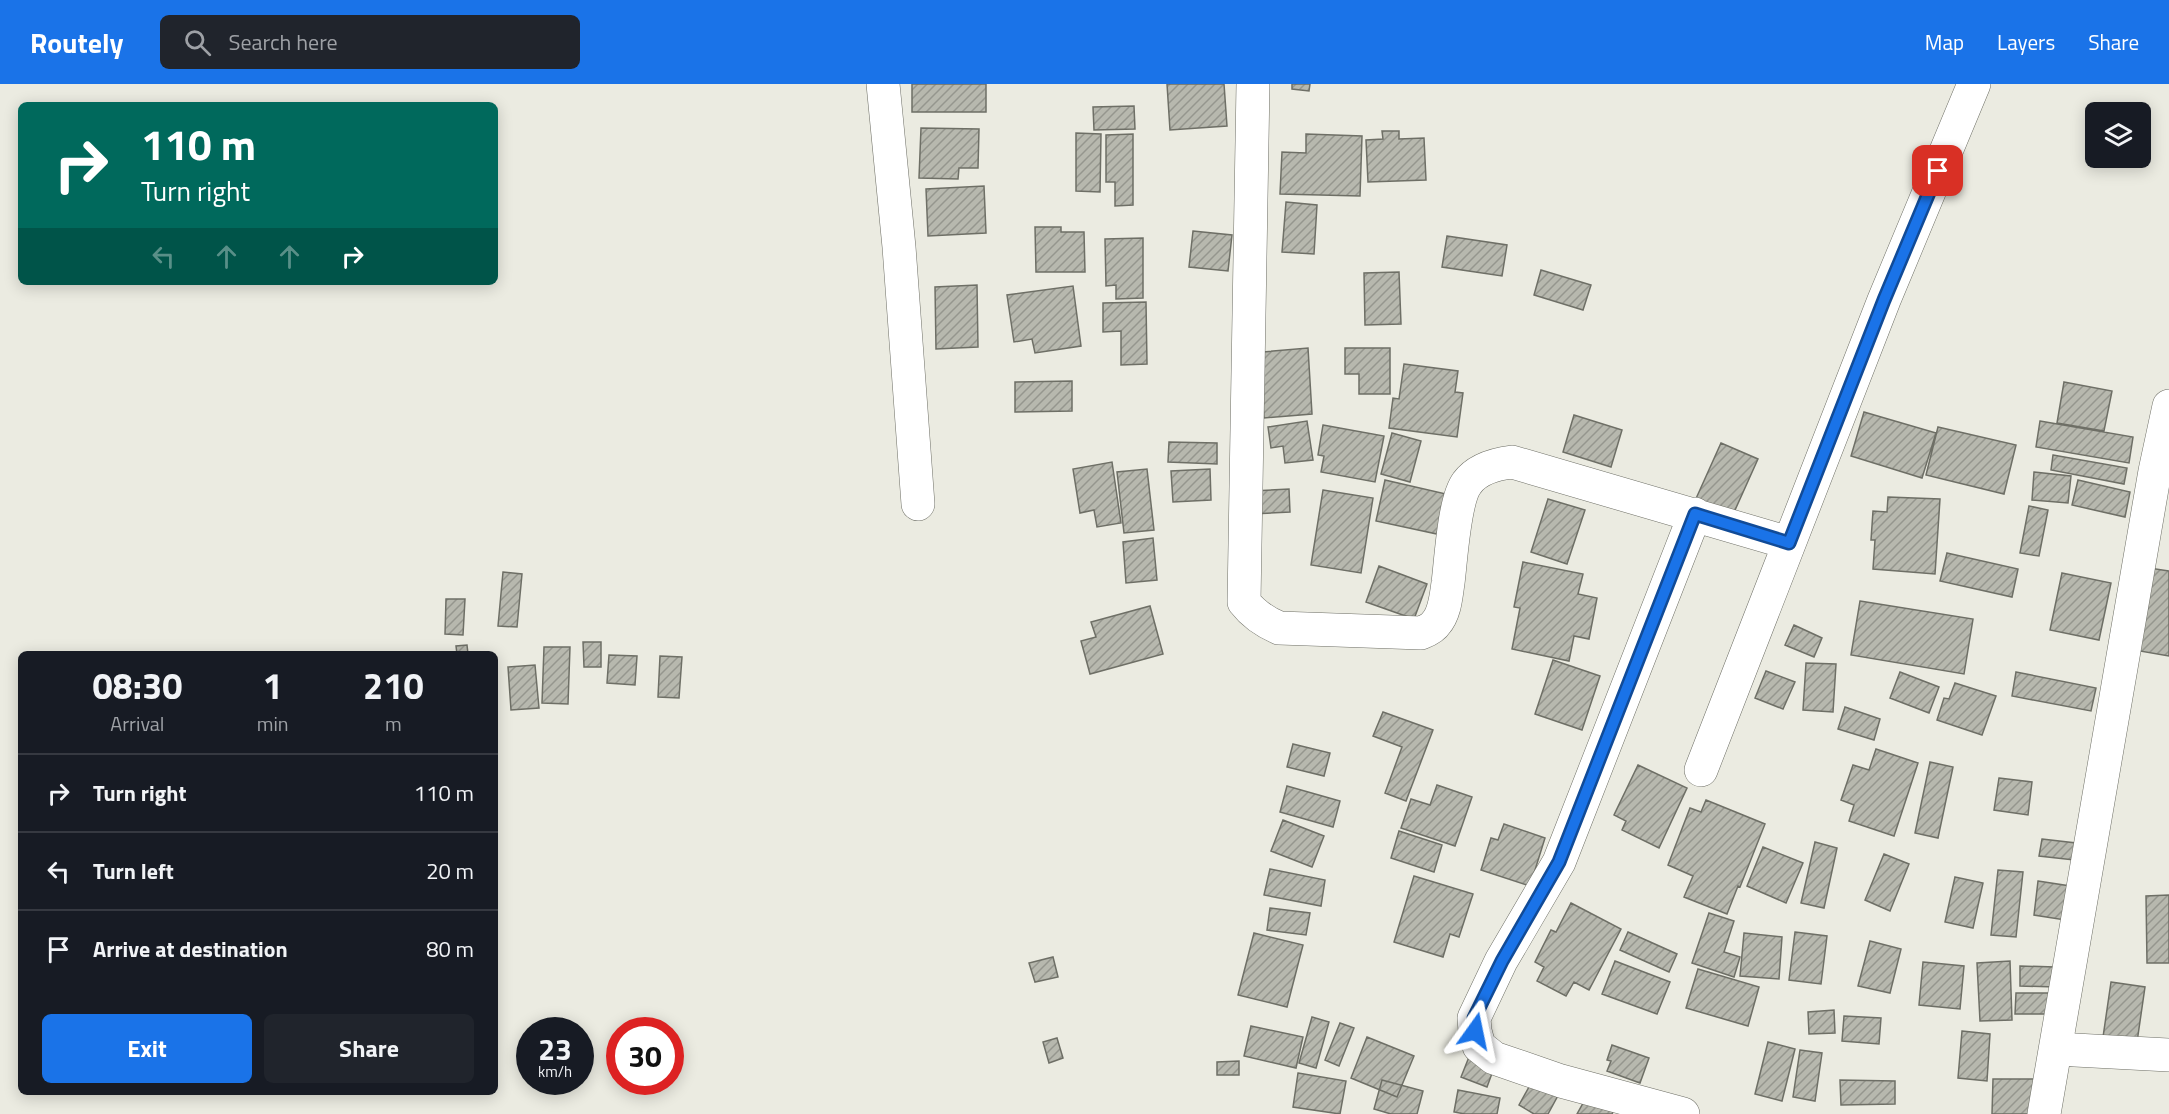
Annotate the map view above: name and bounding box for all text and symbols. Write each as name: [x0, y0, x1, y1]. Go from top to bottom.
search box: [160, 15, 580, 69]
text: Routely: [30, 21, 124, 64]
text: Search here: [229, 25, 338, 59]
icon: search: [181, 26, 214, 59]
text: Map: [1925, 26, 1964, 58]
text: Layers: [1997, 26, 2055, 58]
text: Share: [2088, 26, 2139, 58]
map controls: [2085, 102, 2151, 168]
button: layers: [2085, 102, 2151, 168]
text: 110 m: [141, 112, 256, 176]
icon: right: [42, 126, 120, 204]
pin: [1912, 145, 1963, 196]
icon: arrive: [1921, 154, 1954, 187]
text: Turn right: [141, 170, 250, 211]
icon: left: [147, 240, 180, 273]
icon: ahead: [210, 240, 243, 273]
icon: ahead: [273, 240, 306, 273]
icon: right: [336, 240, 369, 273]
text: 08:30: [92, 658, 182, 713]
text: 1: [263, 658, 283, 713]
text: 210: [363, 658, 424, 713]
text: Arrival: [110, 708, 165, 739]
text: min: [257, 708, 289, 739]
text: m: [385, 708, 402, 739]
text: Turn right: [93, 776, 187, 810]
text: 110 m: [414, 776, 474, 810]
icon: right: [42, 777, 75, 810]
text: Turn left: [93, 854, 174, 888]
text: 20 m: [426, 854, 474, 888]
icon: left: [42, 855, 75, 888]
text: Arrive at destination: [93, 932, 288, 966]
text: 80 m: [426, 932, 474, 966]
icon: arrive: [42, 933, 75, 966]
position arrow: [1443, 999, 1507, 1063]
button: Exit: [42, 1014, 252, 1083]
button: Share: [264, 1014, 474, 1083]
speed limit sign: 30: [606, 1017, 684, 1095]
text: 23: [538, 1026, 572, 1072]
text: km/h: [538, 1060, 572, 1083]

